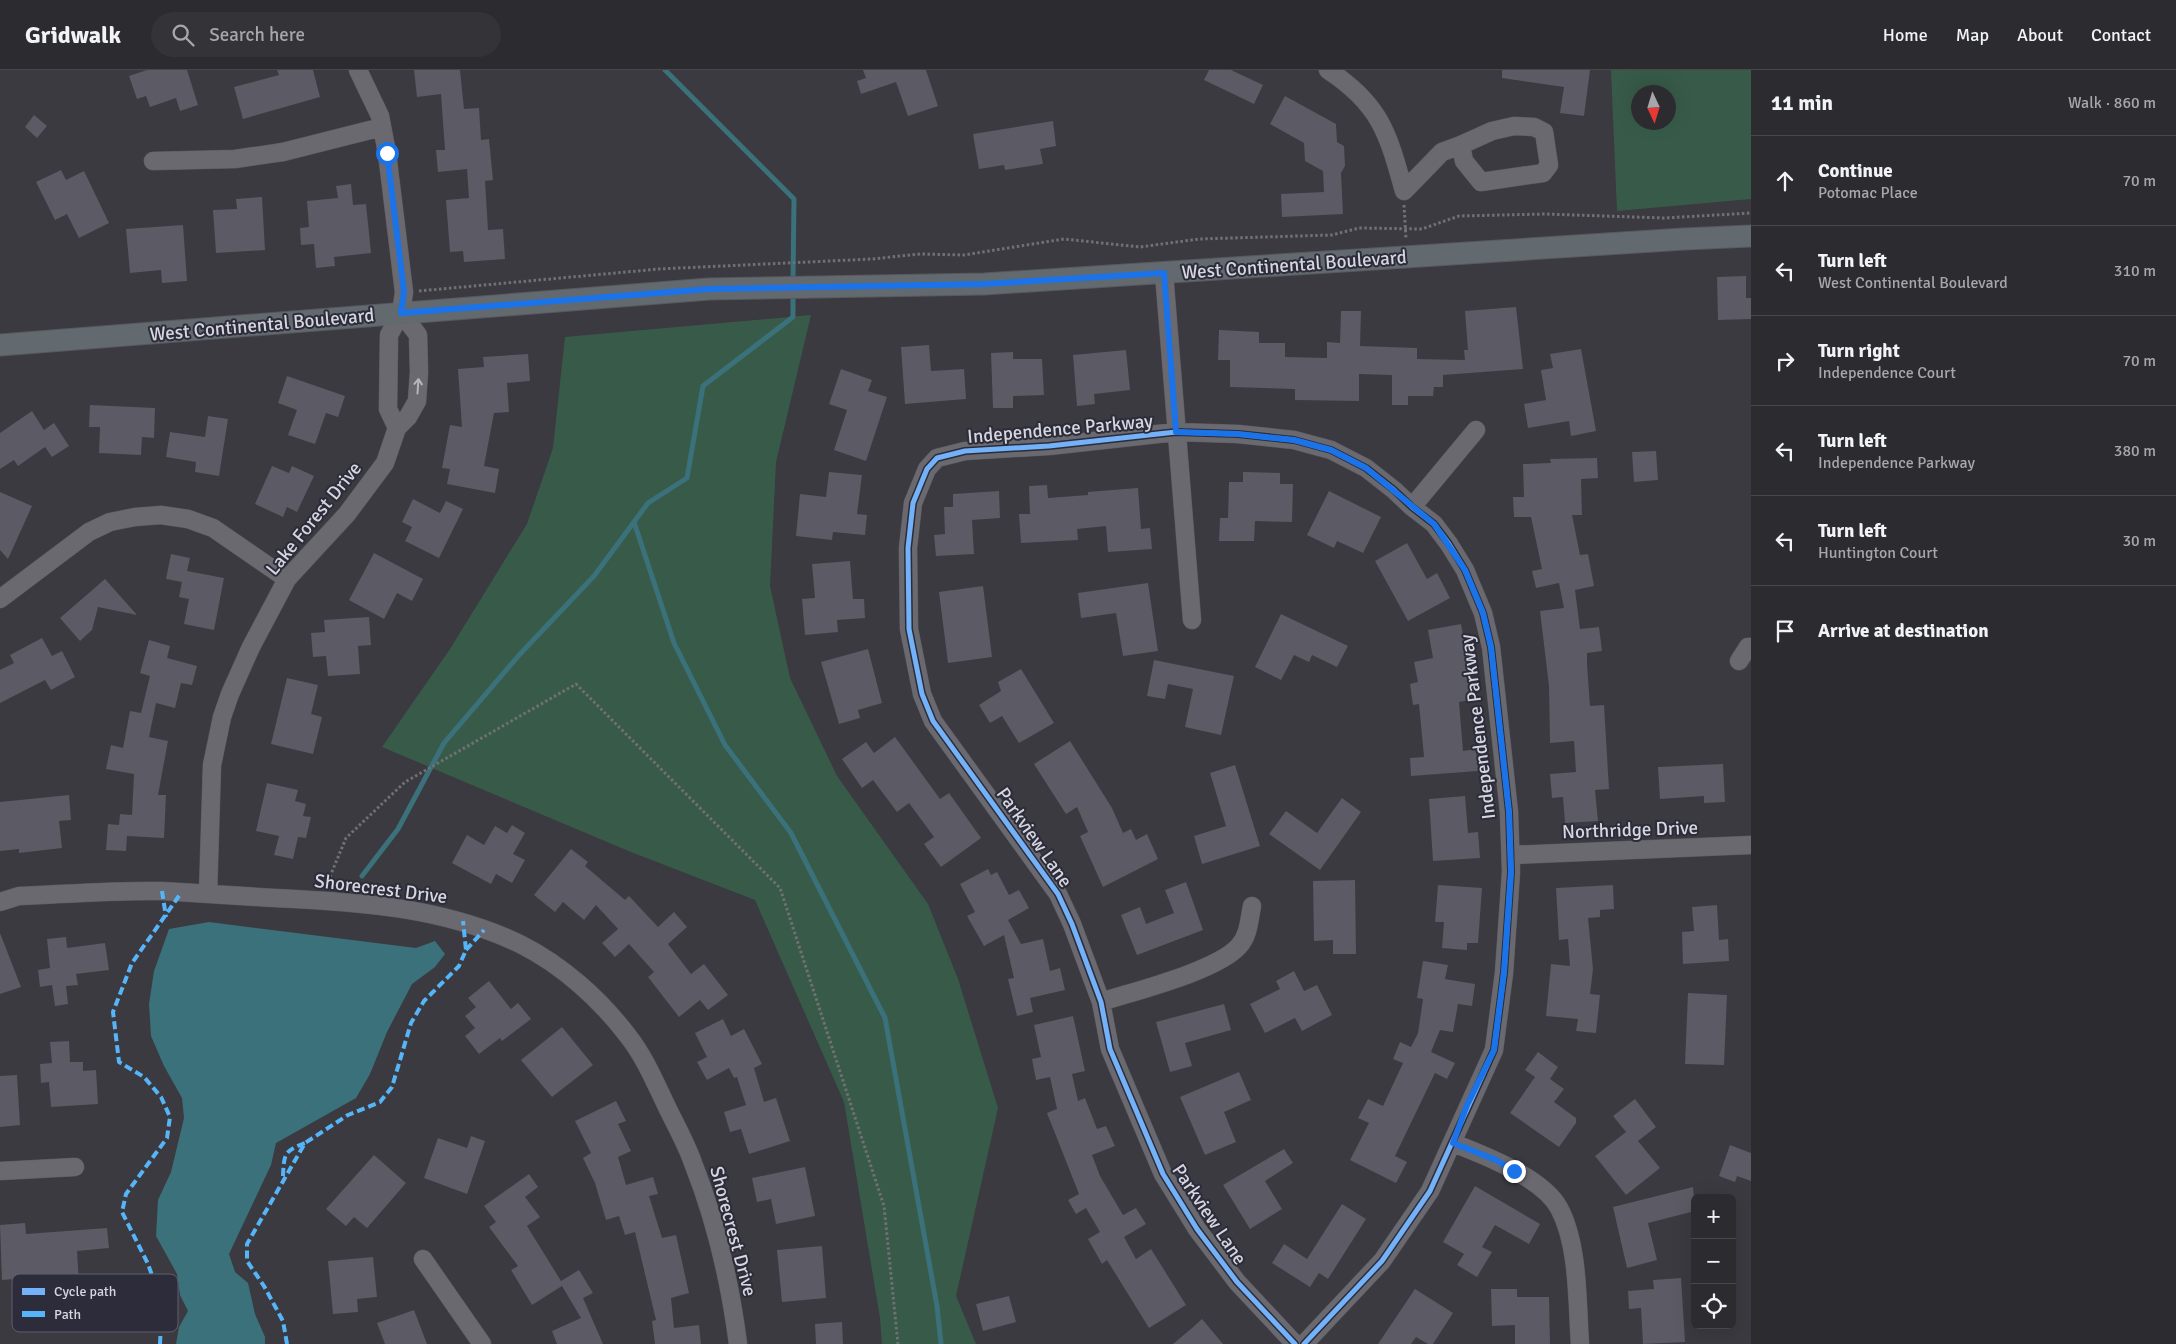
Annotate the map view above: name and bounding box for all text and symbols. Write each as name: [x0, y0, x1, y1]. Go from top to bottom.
search box: [151, 12, 501, 57]
text: Gridwalk: [25, 20, 121, 50]
icon: search: [169, 21, 197, 49]
text: Search here: [209, 23, 305, 47]
text: Home: [1883, 24, 1928, 46]
text: Map: [1956, 24, 1989, 46]
text: About: [2017, 24, 2063, 46]
text: Contact: [2091, 24, 2151, 46]
north arrow: [1631, 85, 1676, 130]
text: 11 min: [1771, 90, 1833, 116]
text: Walk · 860 m: [2068, 93, 2156, 113]
route start: [376, 142, 399, 165]
text: Continue: [1818, 159, 1893, 183]
icon: ahead: [1771, 167, 1799, 195]
text: 70 m: [2122, 171, 2156, 191]
text: Potomac Place: [1818, 183, 1918, 203]
street label: West Continental Boulevard: [1181, 245, 1407, 285]
text: Turn left: [1818, 249, 1887, 273]
icon: left: [1771, 257, 1799, 285]
text: 310 m: [2114, 261, 2156, 281]
text: West Continental Boulevard: [1818, 273, 2008, 293]
street label: West Continental Boulevard: [149, 303, 375, 347]
text: Turn right: [1818, 339, 1900, 363]
icon: right: [1771, 347, 1799, 375]
text: 70 m: [2122, 351, 2156, 371]
text: Independence Court: [1818, 363, 1956, 383]
one-way arrow: [414, 379, 423, 395]
street label: Independence Parkway: [966, 409, 1154, 449]
text: Turn left: [1818, 429, 1887, 453]
icon: left: [1771, 437, 1799, 465]
text: 380 m: [2114, 441, 2156, 461]
text: Independence Parkway: [1818, 453, 1975, 473]
street label: Lake Forest Drive: [261, 457, 367, 580]
text: Turn left: [1818, 519, 1887, 543]
icon: left: [1771, 527, 1799, 555]
text: 30 m: [2122, 531, 2156, 551]
text: Huntington Court: [1818, 543, 1938, 563]
icon: arrive: [1771, 617, 1799, 645]
text: Arrive at destination: [1818, 619, 1989, 643]
street label: Independence Parkway: [1455, 633, 1501, 821]
street label: Parkview Lane: [991, 783, 1077, 892]
street label: Northridge Drive: [1562, 816, 1698, 844]
street label: Shorecrest Drive: [313, 869, 449, 909]
street label: Parkview Lane: [1167, 1160, 1252, 1270]
route end: [1503, 1160, 1526, 1183]
street label: Shorecrest Drive: [704, 1164, 762, 1299]
map controls: [1691, 1194, 1736, 1329]
button: +: [1691, 1194, 1736, 1239]
button: −: [1691, 1239, 1736, 1284]
legend: [12, 1274, 178, 1332]
text: Cycle path: [54, 1283, 116, 1300]
button: locate: [1691, 1284, 1736, 1329]
text: Path: [54, 1306, 81, 1323]

